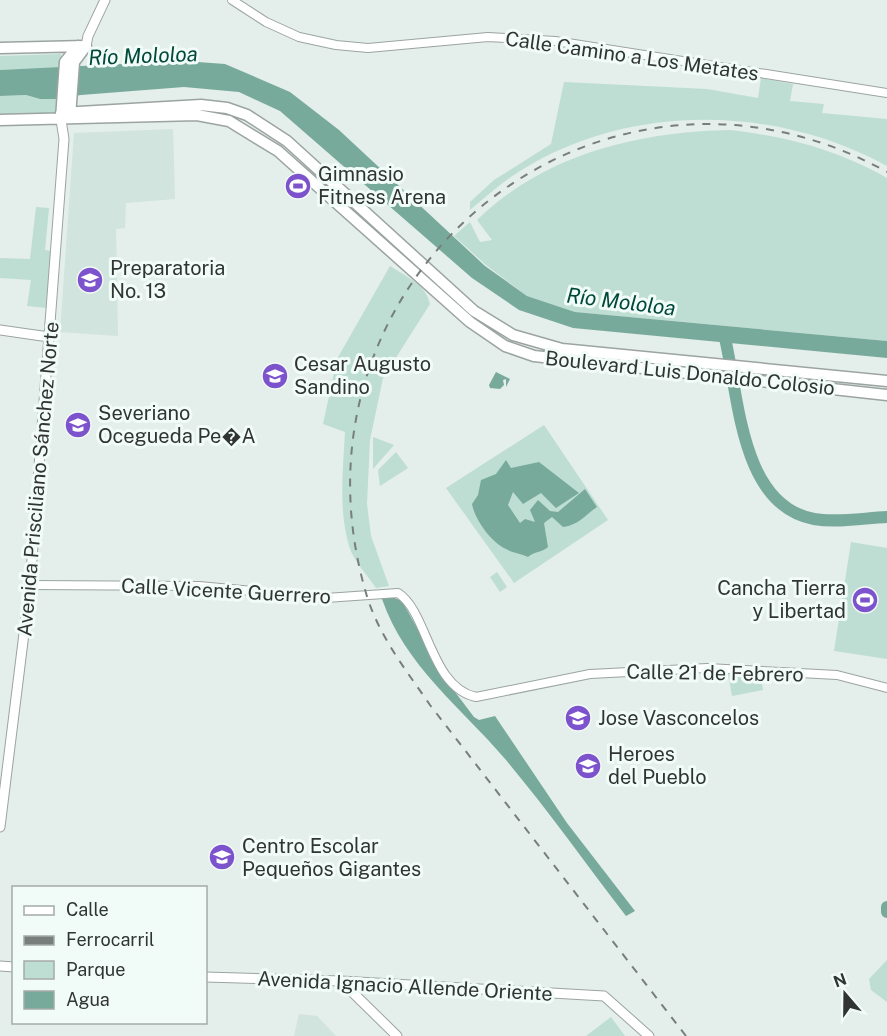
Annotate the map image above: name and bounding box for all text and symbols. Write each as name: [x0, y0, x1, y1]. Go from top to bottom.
street label: Calle Camino a Los Metates: [504, 26, 760, 86]
water label: Río Mololoa: [88, 41, 198, 70]
place label: Gimnasio Fitness Arena: [318, 162, 446, 209]
sports icon: Gimnasio Fitness Arena: [283, 171, 313, 201]
place label: Preparatoria No. 13: [110, 256, 225, 303]
school or university icon: Preparatoria No. 13: [75, 265, 105, 295]
water label: Río Mololoa: [565, 282, 677, 321]
street label: Avenida Prisciliano Sánchez Norte: [12, 321, 64, 637]
street label: Boulevard Luis Donaldo Colosio: [544, 346, 836, 400]
place label: Cesar Augusto Sandino: [294, 352, 431, 399]
school or university icon: Cesar Augusto Sandino: [260, 361, 290, 391]
place label: Severiano Ocegueda Pe�A: [98, 401, 256, 448]
school or university icon: Severiano Ocegueda Pe�A: [63, 410, 93, 440]
street label: Calle Vicente Guerrero: [120, 574, 332, 608]
place label: Cancha Tierra y Libertad: [717, 576, 846, 623]
sports icon: Cancha Tierra y Libertad: [850, 585, 880, 615]
street label: Calle 21 de Febrero: [626, 659, 804, 687]
school or university icon: Jose Vasconcelos: [563, 703, 593, 733]
place label: Jose Vasconcelos: [598, 706, 759, 730]
place label: Heroes del Pueblo: [608, 742, 707, 789]
school or university icon: Heroes del Pueblo: [573, 751, 603, 781]
place label: Centro Escolar Pequeños Gigantes: [242, 834, 421, 881]
school or university icon: Centro Escolar Pequeños Gigantes: [207, 842, 237, 872]
legend: [12, 886, 207, 1024]
text: Calle: [66, 899, 109, 920]
text: Ferrocarril: [66, 929, 154, 950]
text: Parque: [66, 959, 126, 980]
north arrow: [815, 964, 875, 1024]
street label: Avenida Ignacio Allende Oriente: [257, 966, 553, 1006]
text: N: [831, 969, 849, 991]
text: Agua: [66, 989, 110, 1010]

